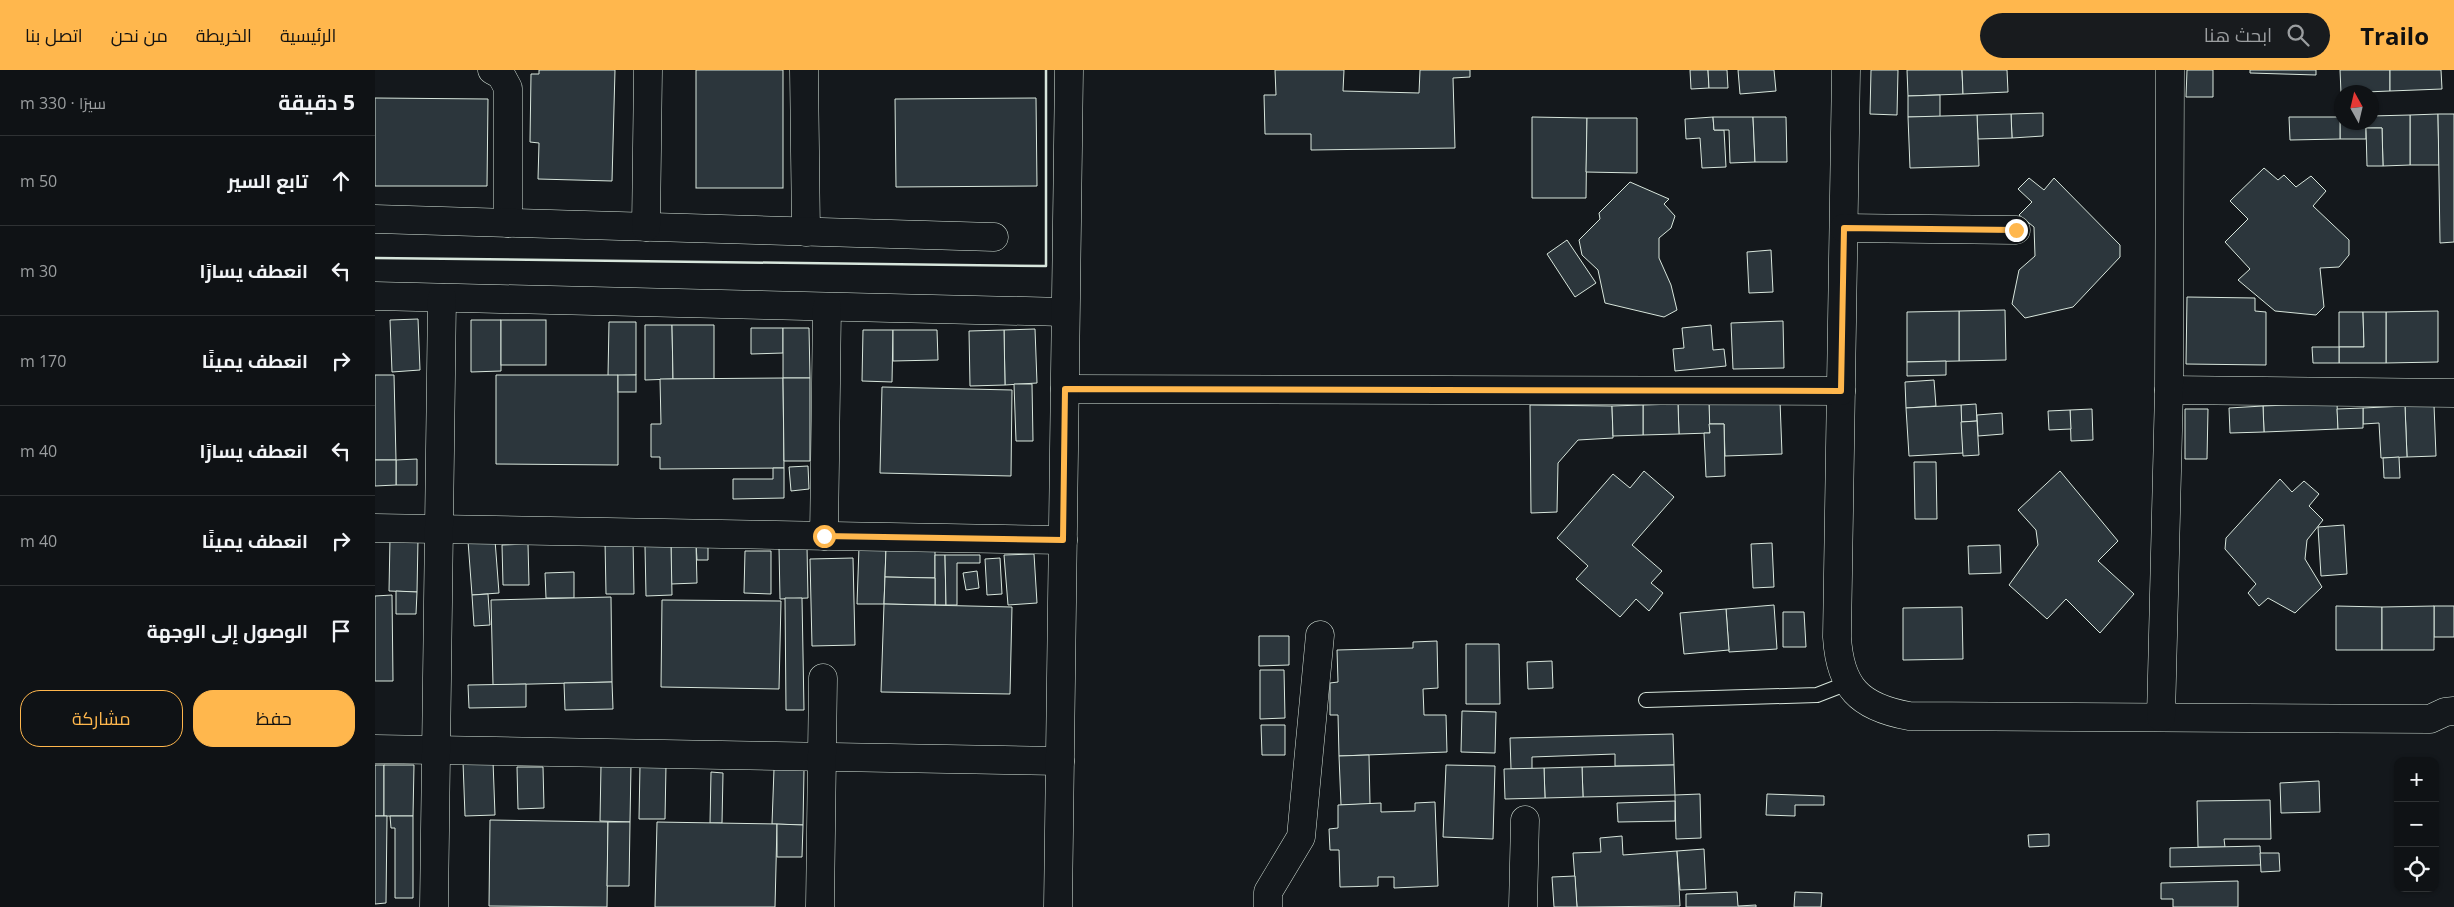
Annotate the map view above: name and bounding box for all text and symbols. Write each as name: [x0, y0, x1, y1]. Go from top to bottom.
search box: [1980, 13, 2330, 58]
text: Trailo: [2360, 19, 2429, 52]
icon: search: [2284, 21, 2312, 49]
text: ابحث هنا: [2204, 22, 2272, 48]
text: اتصل بنا: [25, 23, 83, 47]
text: من نحن: [111, 23, 168, 47]
text: الخريطة: [196, 23, 252, 47]
text: الرئيسية: [280, 23, 336, 47]
north arrow: [2334, 85, 2379, 130]
text: 5 دقيقة: [278, 88, 355, 116]
text: سيرًا · 330 m: [20, 92, 106, 114]
icon: ahead: [327, 167, 355, 195]
text: تابع السير: [228, 168, 308, 194]
text: 50 m: [20, 170, 57, 192]
route end: [2005, 219, 2028, 242]
icon: left: [327, 257, 355, 285]
text: انعطف يسارًا: [199, 258, 308, 284]
text: 30 m: [20, 260, 57, 282]
icon: right: [327, 347, 355, 375]
text: انعطف يمينًا: [202, 348, 308, 374]
text: 170 m: [20, 350, 66, 372]
icon: left: [327, 437, 355, 465]
text: انعطف يسارًا: [199, 438, 308, 464]
text: 40 m: [20, 440, 57, 462]
route start: [813, 525, 836, 548]
icon: right: [327, 527, 355, 555]
text: انعطف يمينًا: [202, 528, 308, 554]
text: 40 m: [20, 530, 57, 552]
icon: arrive: [327, 617, 355, 645]
text: الوصول إلى الوجهة: [147, 618, 308, 644]
button: مشاركة: [20, 690, 183, 747]
button: حفظ: [193, 690, 355, 747]
map controls: [2394, 757, 2439, 892]
button: +: [2394, 757, 2439, 802]
button: −: [2394, 802, 2439, 847]
button: locate: [2394, 847, 2439, 892]

